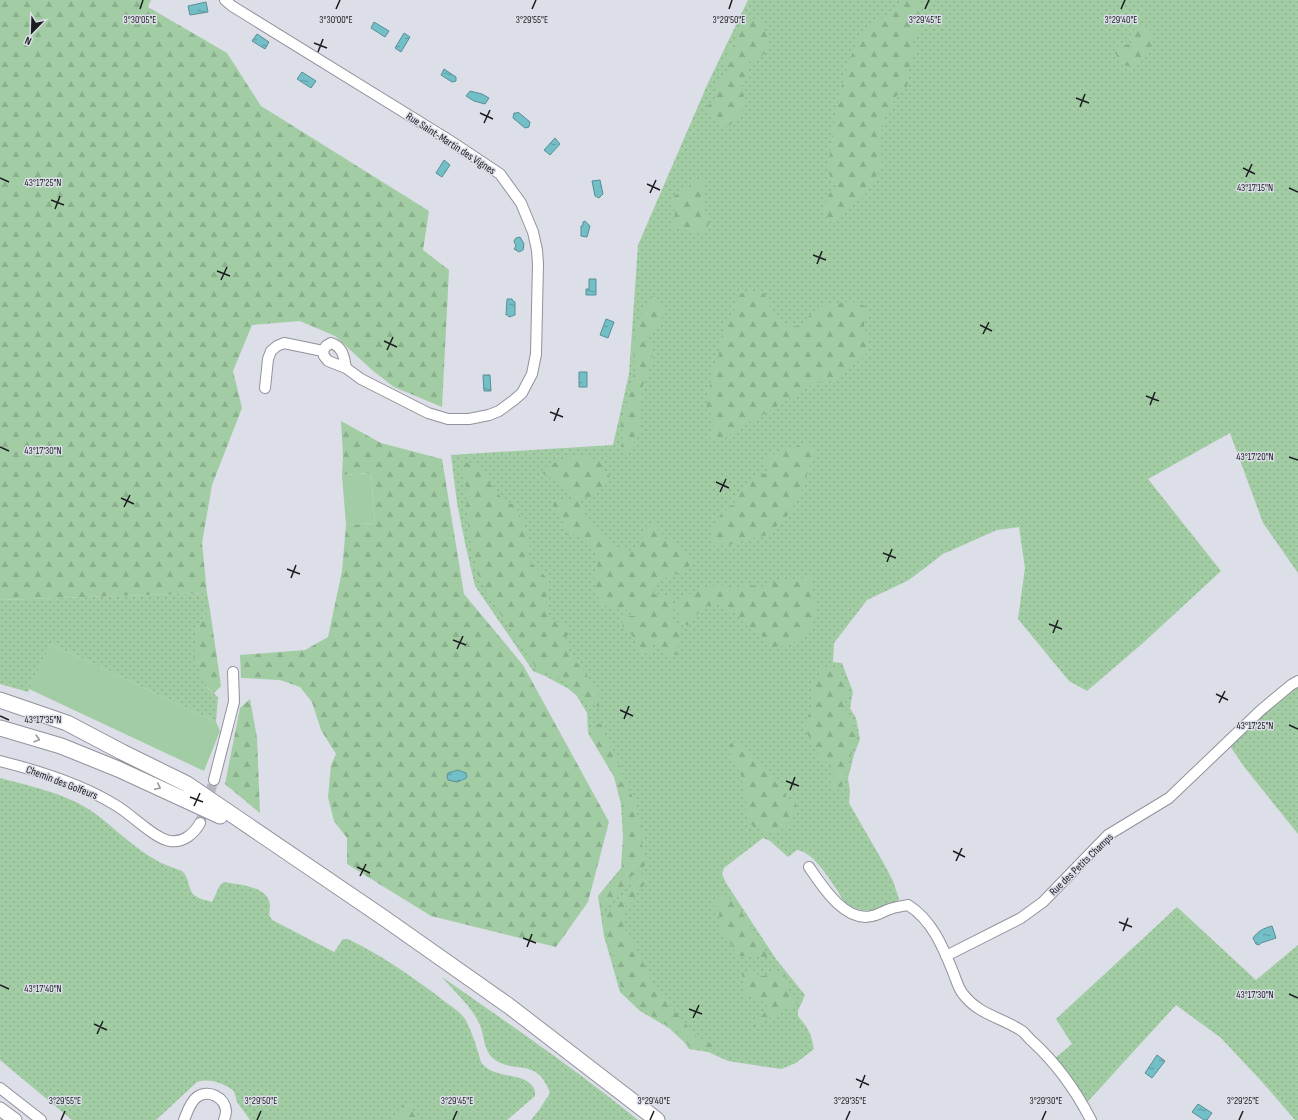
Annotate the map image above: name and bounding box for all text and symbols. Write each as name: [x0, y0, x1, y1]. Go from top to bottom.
north arrow: [12, 12, 52, 52]
text: 3°30'05"E: [124, 14, 156, 26]
text: 3°30'00"E: [319, 14, 353, 26]
text: 3°29'55"E: [516, 14, 548, 26]
text: 3°29'50"E: [713, 14, 745, 26]
text: 3°29'45"E: [909, 14, 941, 26]
text: 3°29'40"E: [1105, 14, 1137, 26]
text: N: [23, 34, 34, 48]
street label: Rue Saint-Martin des Vignes: [404, 110, 498, 177]
text: 43°17'25"N: [25, 177, 61, 189]
text: 43°17'15"N: [1237, 182, 1273, 194]
text: 43°17'30"N: [24, 445, 62, 457]
text: 43°17'20"N: [1236, 451, 1274, 463]
text: 43°17'35"N: [25, 714, 61, 726]
text: 43°17'25"N: [1237, 720, 1273, 732]
one-way arrow: [34, 734, 41, 743]
street label: Chemin des Golfeurs: [24, 763, 100, 802]
one-way arrow: [154, 782, 161, 790]
street label: Rue des Petits Champs: [1047, 831, 1116, 898]
text: 43°17'40"N: [24, 983, 62, 995]
text: 43°17'30"N: [1236, 989, 1274, 1001]
text: 3°29'55"E: [49, 1095, 81, 1107]
text: 3°29'50"E: [245, 1095, 277, 1107]
text: 3°29'45"E: [441, 1095, 473, 1107]
text: 3°29'40"E: [638, 1095, 670, 1107]
text: 3°29'35"E: [834, 1095, 866, 1107]
text: 3°29'30"E: [1030, 1095, 1062, 1107]
text: 3°29'25"E: [1227, 1095, 1259, 1107]

